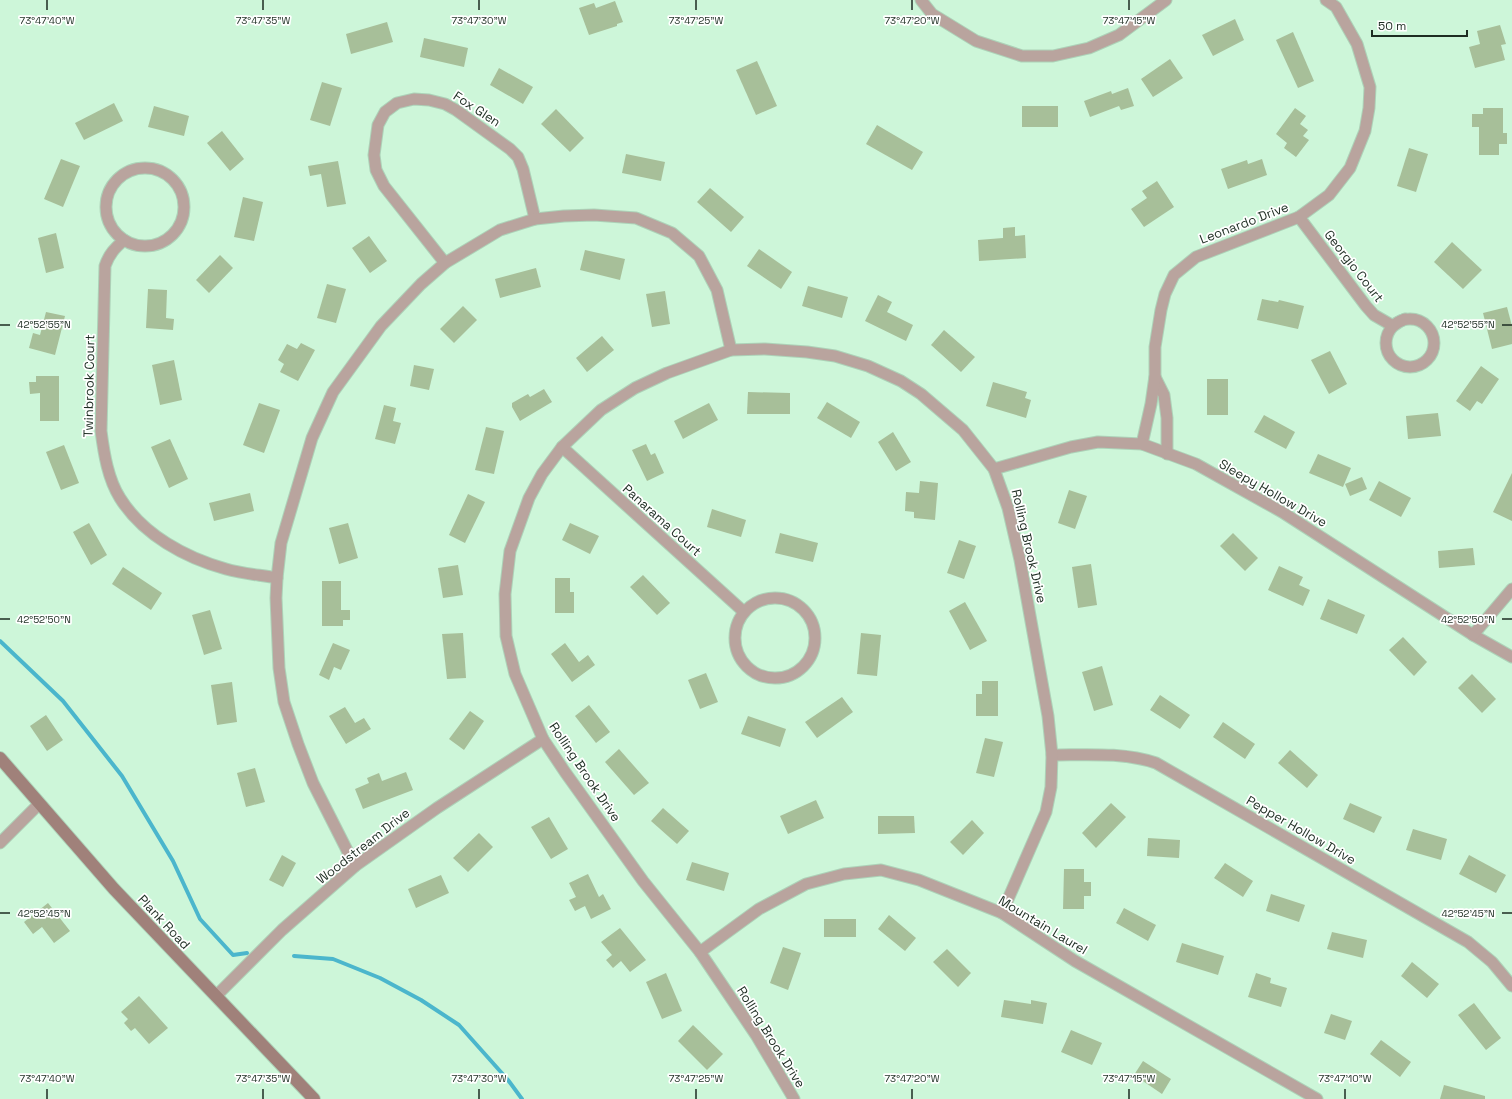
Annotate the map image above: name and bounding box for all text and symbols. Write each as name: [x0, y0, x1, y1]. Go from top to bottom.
scale bar: [1372, 12, 1467, 38]
text: 73°47'40"W: [20, 14, 75, 27]
text: 73°47'35"W: [236, 14, 291, 27]
text: 73°47'30"W: [451, 14, 507, 27]
text: 73°47'25"W: [669, 14, 724, 27]
text: 73°47'20"W: [884, 14, 940, 27]
text: 73°47'15"W: [1103, 14, 1156, 27]
text: 50 m: [1378, 18, 1406, 34]
street label: Fox Glen: [450, 87, 504, 131]
street label: Leonardo Drive: [1197, 198, 1291, 248]
street label: Georgio Court: [1320, 226, 1388, 306]
text: 42°52'55"N: [17, 318, 71, 331]
text: 42°52'55"N: [1441, 318, 1495, 331]
street label: Twinbrook Court: [80, 334, 98, 438]
street label: Sleepy Hollow Drive: [1216, 455, 1330, 531]
street label: Panarama Court: [619, 480, 705, 560]
street label: Rolling Brook Drive: [1008, 487, 1050, 605]
text: 42°52'50"N: [17, 613, 71, 626]
text: 42°52'50"N: [1441, 613, 1495, 626]
street label: Rolling Brook Drive: [545, 719, 625, 825]
street label: Pepper Hollow Drive: [1243, 792, 1359, 868]
street label: Woodstream Drive: [313, 804, 413, 888]
street label: Plank Road: [134, 891, 194, 953]
street label: Mountain Laurel: [995, 892, 1091, 958]
text: 42°52'45"N: [17, 907, 71, 920]
text: 42°52'45"N: [1441, 907, 1495, 920]
street label: Rolling Brook Drive: [733, 983, 809, 1091]
text: 73°47'40"W: [20, 1072, 75, 1085]
text: 73°47'35"W: [236, 1072, 291, 1085]
text: 73°47'30"W: [451, 1072, 507, 1085]
text: 73°47'25"W: [669, 1072, 724, 1085]
text: 73°47'20"W: [884, 1072, 940, 1085]
text: 73°47'15"W: [1103, 1072, 1156, 1085]
text: 73°47'10"W: [1318, 1072, 1372, 1085]

